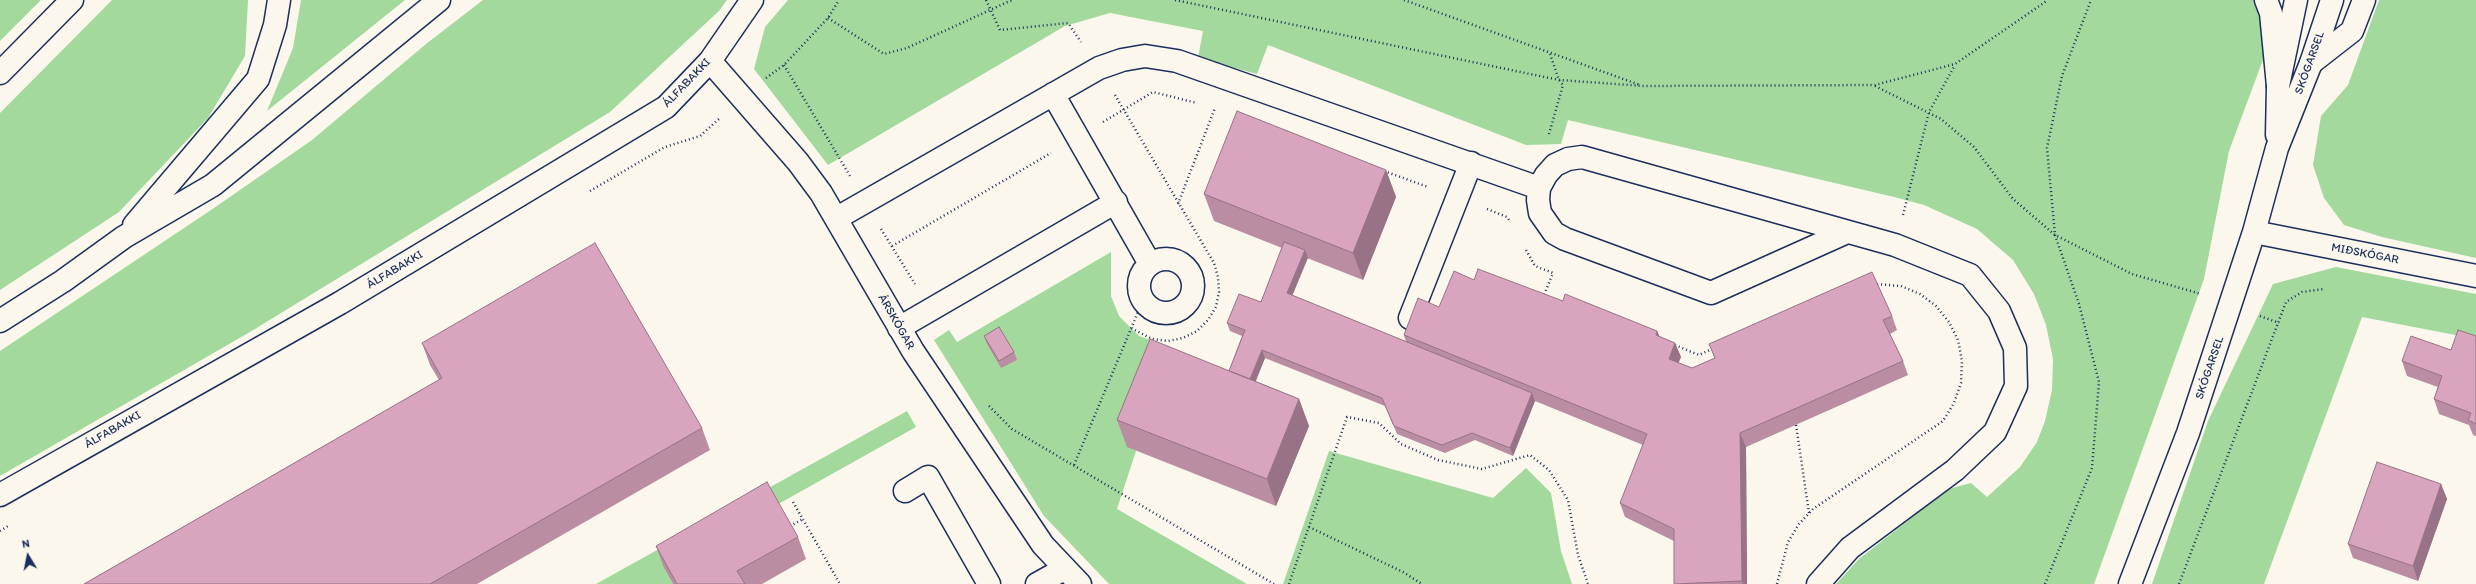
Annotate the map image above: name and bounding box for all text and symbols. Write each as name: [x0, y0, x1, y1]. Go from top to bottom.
street label: SKÓGARSEL: [2292, 30, 2328, 96]
street label: ÁLFABAKKI: [660, 55, 714, 111]
street label: MIÐSKÓGAR: [2330, 240, 2400, 268]
street label: ÁLFABAKKI: [364, 248, 426, 292]
street label: ÁRSKÓGAR: [874, 292, 918, 352]
street label: SKÓGARSEL: [2192, 335, 2228, 401]
street label: ÁLFABAKKI: [82, 408, 144, 452]
north arrow: [8, 536, 48, 576]
text: N: [21, 537, 31, 551]

